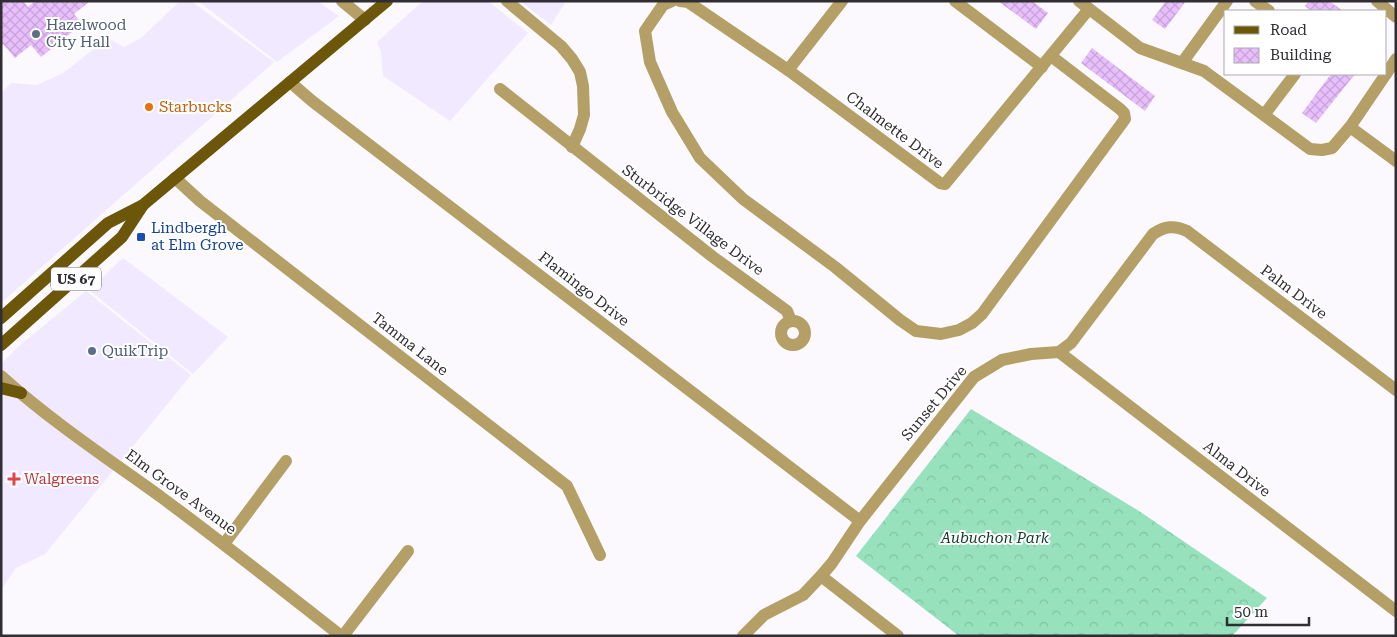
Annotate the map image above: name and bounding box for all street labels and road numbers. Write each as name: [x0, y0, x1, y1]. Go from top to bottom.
street label: Chalmette Drive: [843, 87, 947, 173]
street label: Sturbridge Village Drive: [619, 161, 767, 279]
street label: Flamingo Drive: [535, 248, 633, 330]
street label: Palm Drive: [1257, 261, 1331, 323]
road number: US 67: [51, 268, 101, 290]
street label: Tamma Lane: [368, 309, 452, 379]
street label: Sunset Drive: [897, 362, 971, 444]
street label: Alma Drive: [1200, 437, 1274, 501]
street label: Elm Grove Avenue: [122, 446, 240, 538]

